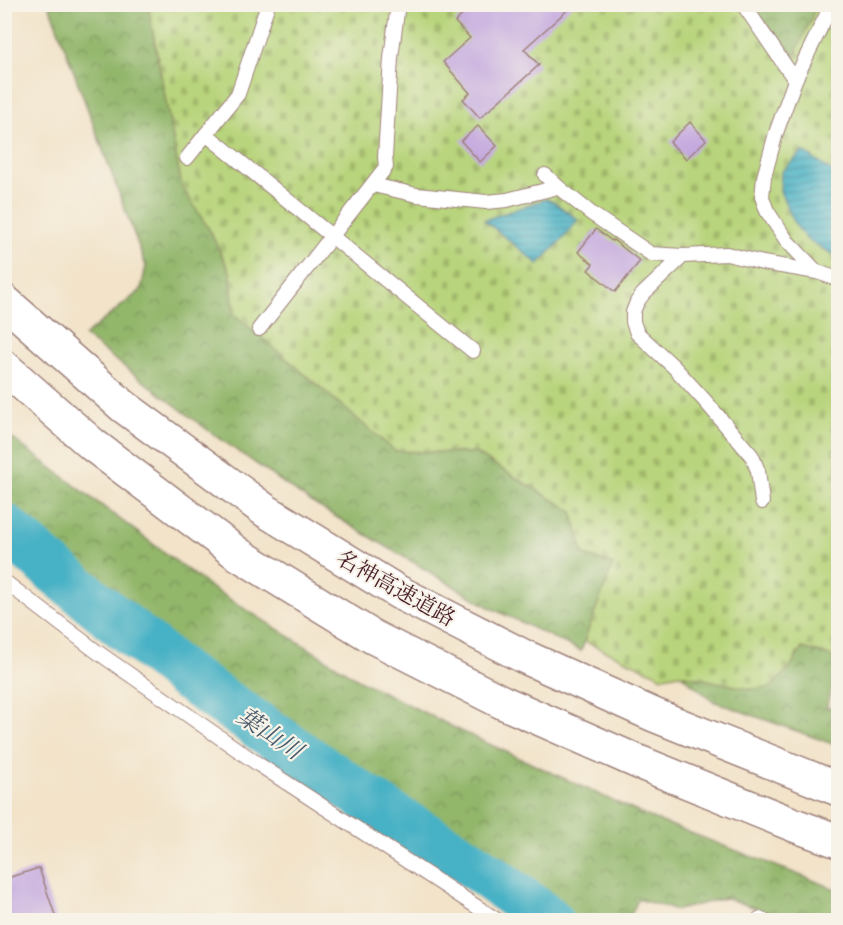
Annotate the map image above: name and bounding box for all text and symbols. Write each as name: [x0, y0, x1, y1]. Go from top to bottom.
street label: 名神高速道路: [331, 543, 461, 633]
water label: 葉山川: [231, 700, 311, 768]

